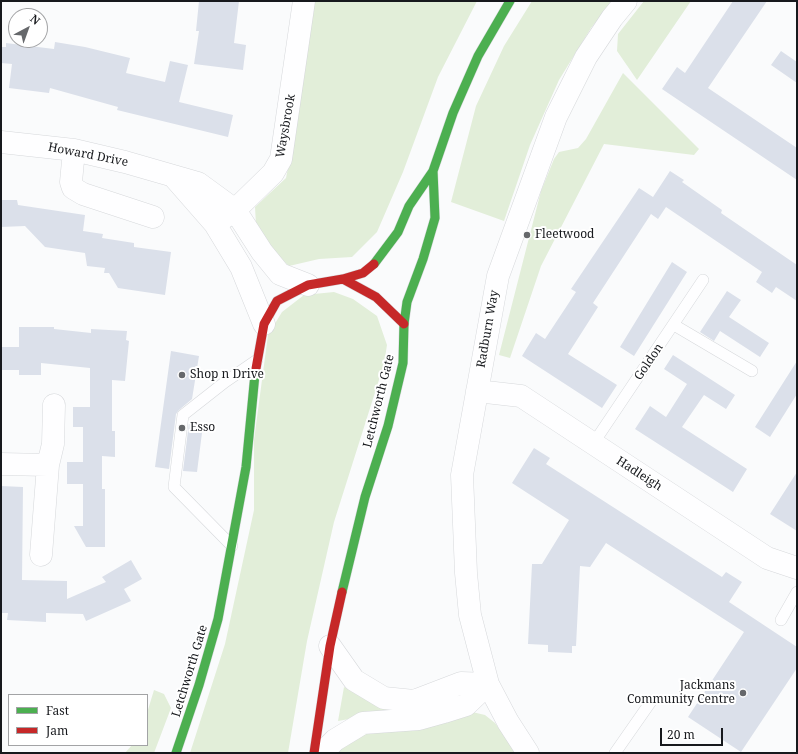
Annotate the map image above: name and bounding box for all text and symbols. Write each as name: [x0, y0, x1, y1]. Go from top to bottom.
north arrow: [8, 8, 48, 48]
text: N: [27, 11, 44, 28]
street label: Waysbrook: [273, 93, 299, 159]
street label: Howard Drive: [47, 140, 129, 170]
place label: Fleetwood: [535, 228, 594, 242]
marker: Fleetwood: [522, 230, 532, 240]
street label: Radburn Way: [474, 289, 502, 369]
street label: Goldon: [631, 341, 667, 383]
street label: Letchworth Gate: [360, 353, 398, 449]
place label: Shop n Drive: [190, 368, 264, 382]
marker: Shop n Drive: [177, 370, 187, 380]
place label: Esso: [190, 421, 215, 435]
marker: Esso: [177, 423, 187, 433]
street label: Hadleigh: [613, 454, 665, 494]
street label: Letchworth Gate: [169, 623, 211, 719]
place label: Jackmans Community Centre: [627, 679, 735, 707]
marker: Jackmans Community Centre: [738, 688, 748, 698]
legend: [8, 694, 148, 746]
text: Fast: [46, 702, 69, 719]
scale bar: [662, 720, 725, 746]
text: Jam: [46, 722, 68, 739]
text: 20 m: [667, 726, 695, 743]

